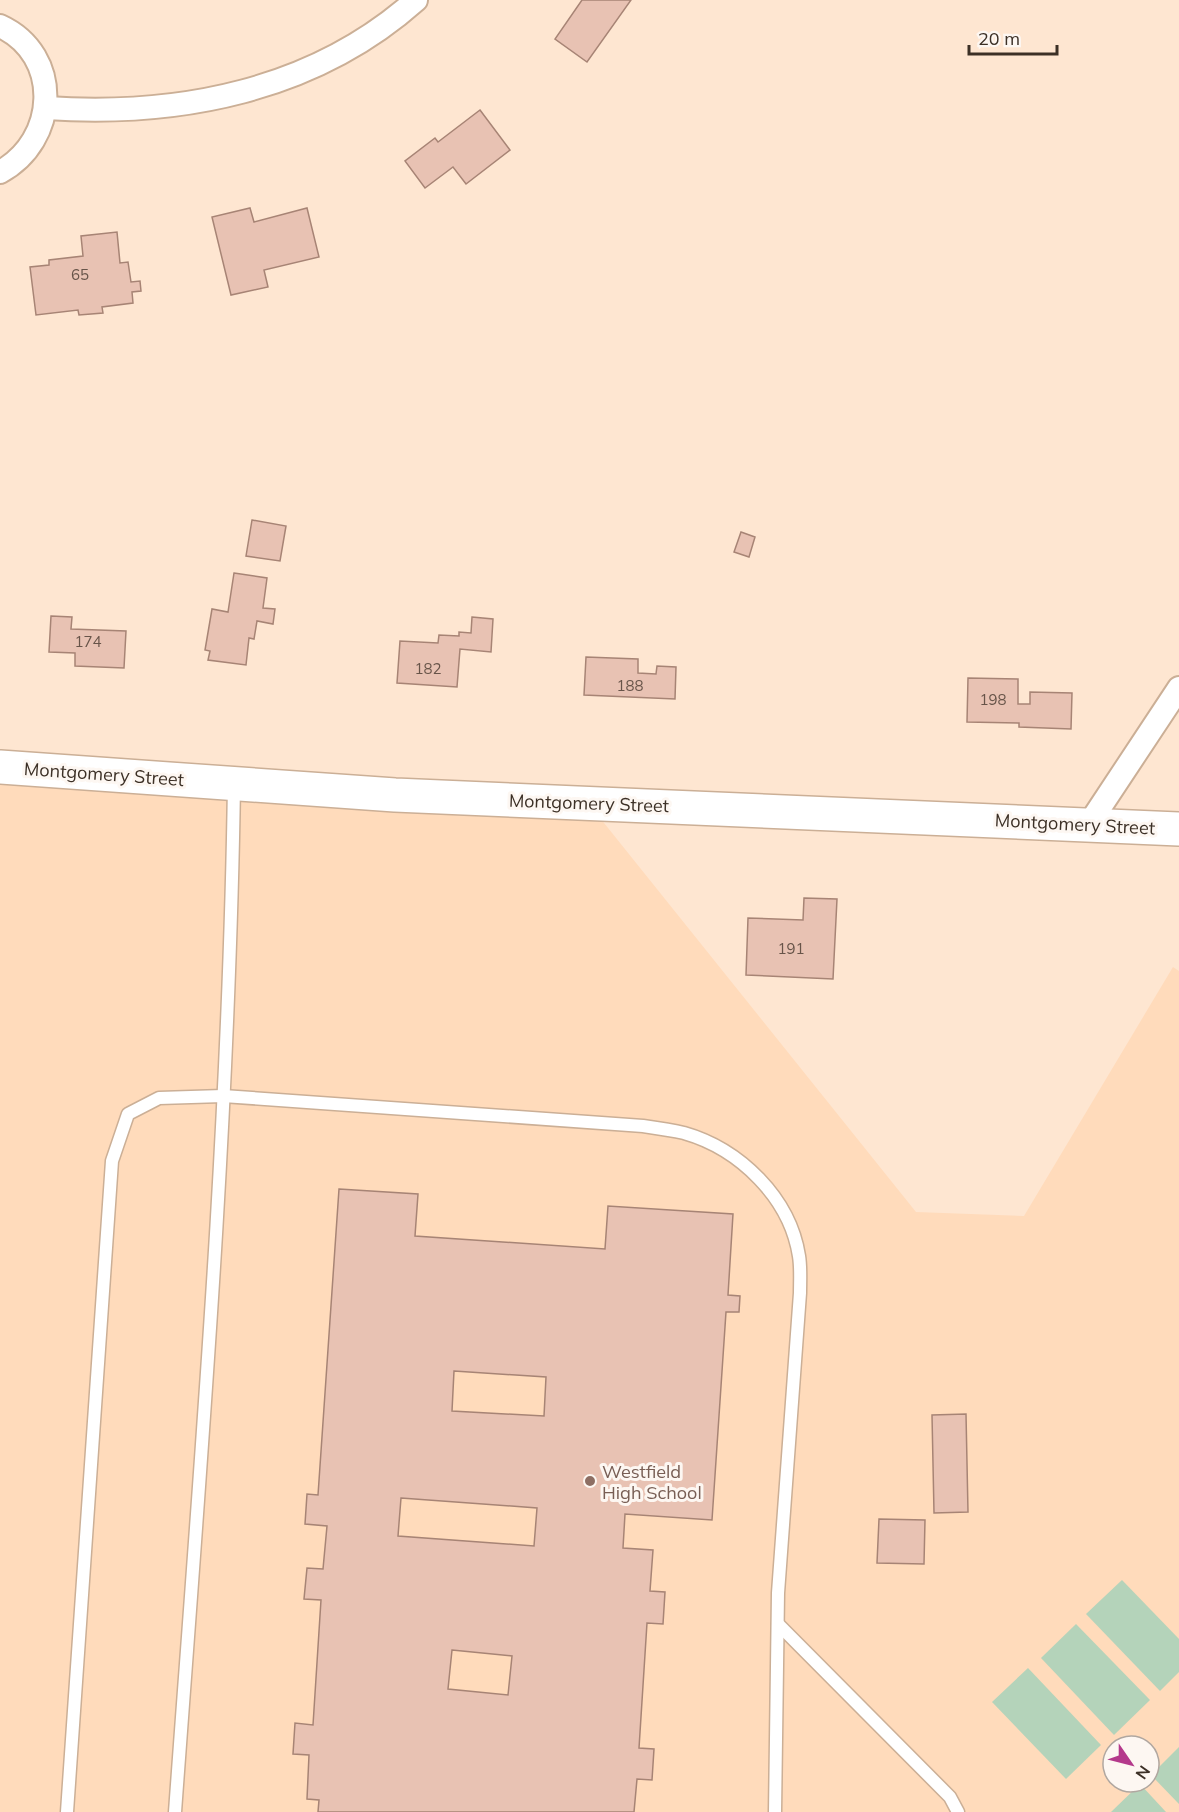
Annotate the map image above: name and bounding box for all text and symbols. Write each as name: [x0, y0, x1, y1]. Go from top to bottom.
scale bar: [969, 18, 1058, 56]
text: 20 m: [978, 27, 1020, 50]
house number: 65: [71, 265, 89, 284]
house number: 174: [74, 632, 102, 651]
house number: 182: [414, 659, 442, 678]
house number: 188: [616, 676, 644, 695]
house number: 198: [979, 690, 1007, 709]
street label: Montgomery Street: [23, 757, 185, 791]
street label: Montgomery Street: [508, 789, 670, 817]
street label: Montgomery Street: [994, 808, 1156, 840]
house number: 191: [777, 939, 805, 958]
place label: Westfield High School: [602, 1460, 702, 1504]
marker: Westfield High School: [583, 1474, 597, 1488]
north arrow: [1101, 1734, 1161, 1794]
text: N: [1132, 1762, 1155, 1783]

